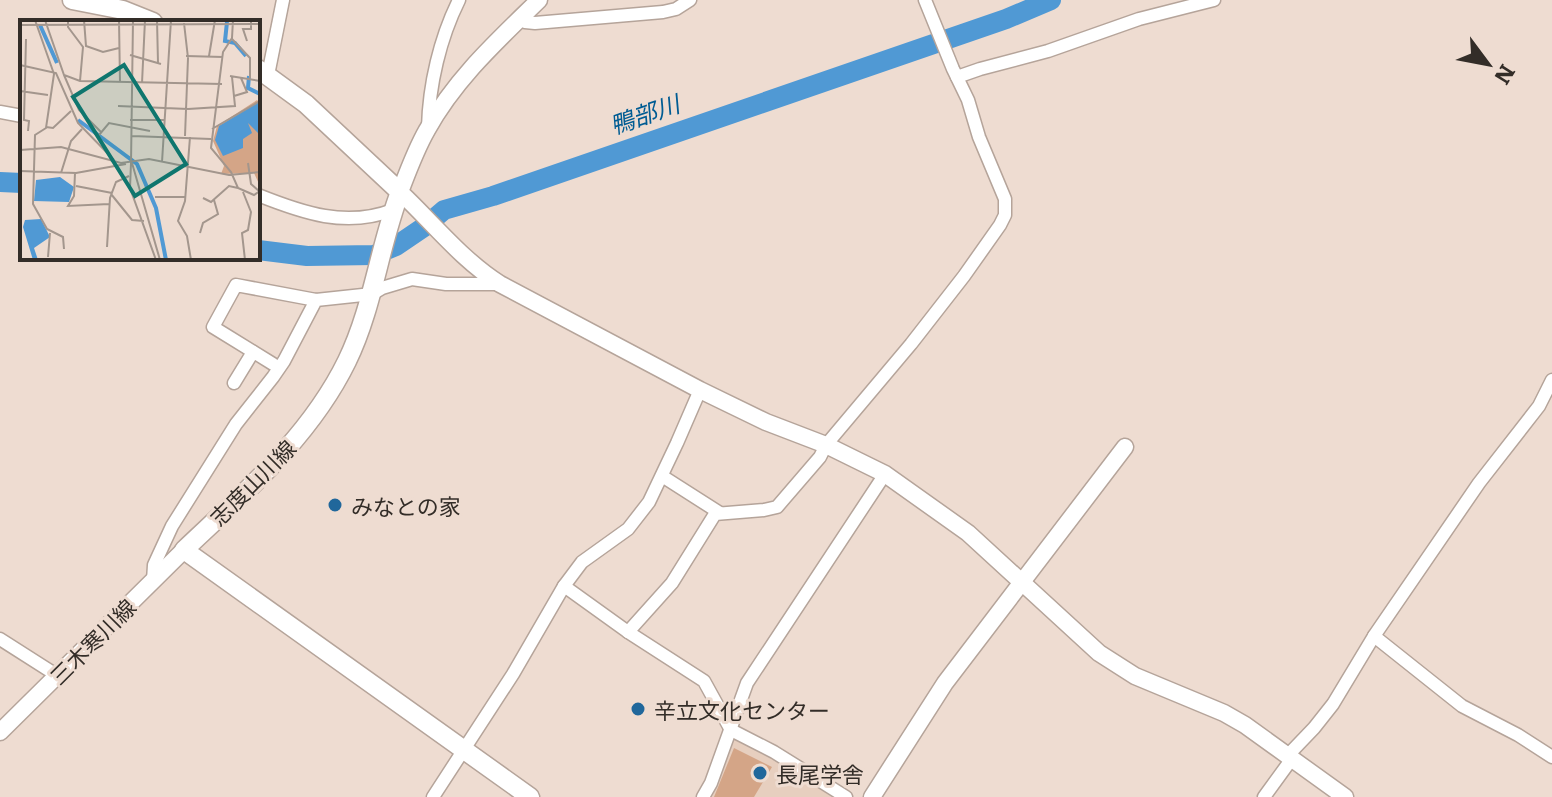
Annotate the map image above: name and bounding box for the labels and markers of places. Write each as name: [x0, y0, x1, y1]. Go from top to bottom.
place label: みなとの家: [351, 489, 461, 522]
marker: みなとの家: [326, 496, 344, 514]
place label: 辛立文化センター: [654, 693, 830, 726]
marker: 辛立文化センター: [629, 700, 647, 718]
place label: 長尾学舎: [776, 757, 864, 790]
marker: 長尾学舎: [751, 764, 769, 782]

